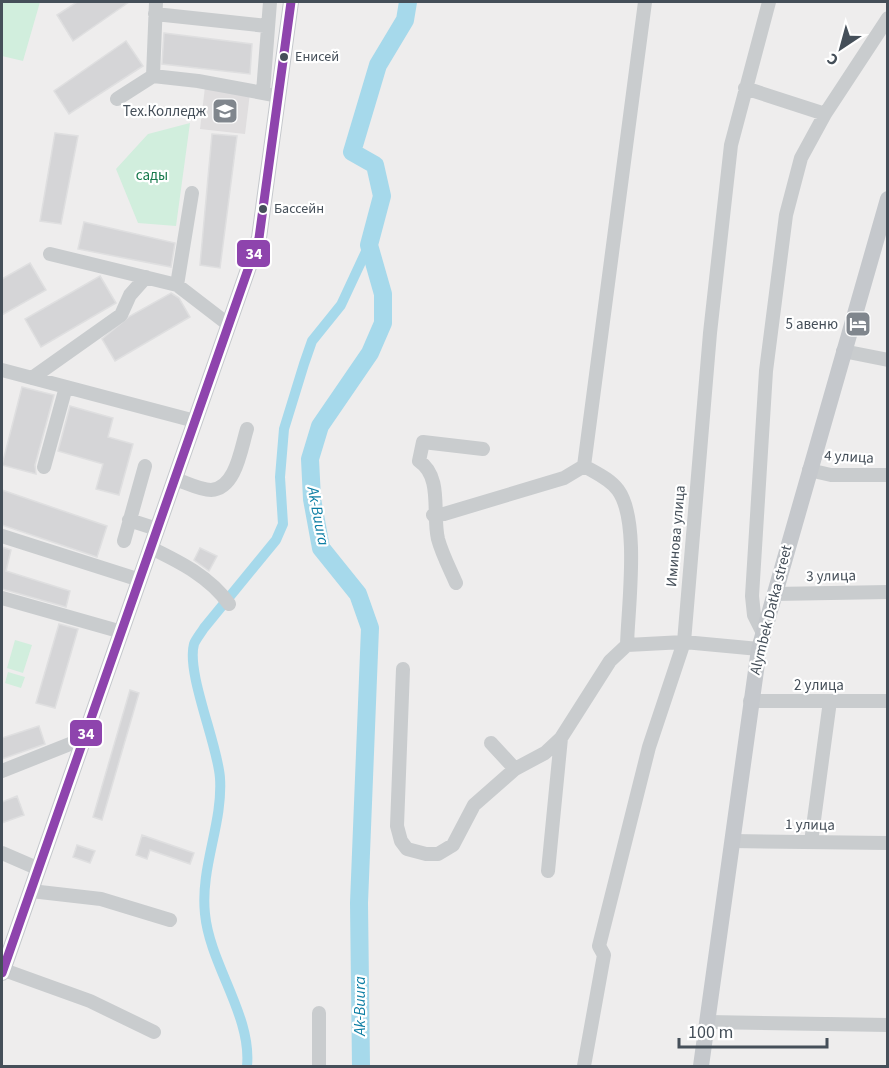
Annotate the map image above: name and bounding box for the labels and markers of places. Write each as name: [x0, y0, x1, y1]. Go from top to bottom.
place label: Енисей: [295, 47, 339, 67]
marker: Енисей: [278, 51, 290, 63]
school or university icon: Тех.Колледж: [210, 96, 240, 126]
place label: Тех.Колледж: [123, 101, 207, 122]
place label: Бассейн: [274, 199, 324, 219]
marker: Бассейн: [257, 203, 269, 215]
hotel icon: 5 авеню: [843, 309, 873, 339]
place label: 5 авеню: [785, 314, 838, 335]

